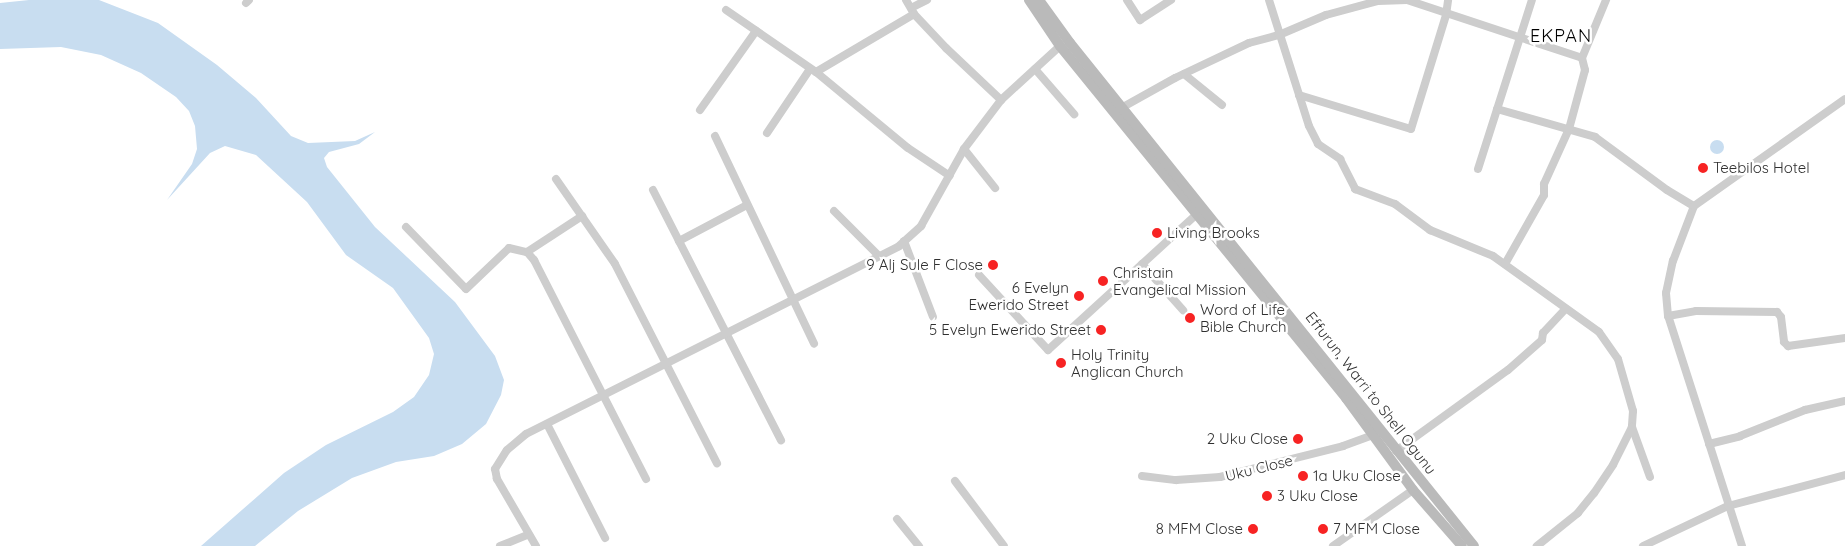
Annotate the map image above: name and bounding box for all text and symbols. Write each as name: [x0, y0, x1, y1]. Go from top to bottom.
district label: EKPAN: [1529, 25, 1593, 47]
place label: Teebilos Hotel: [1713, 159, 1810, 177]
marker: Teebilos Hotel: [1697, 162, 1709, 174]
place label: Living Brooks: [1167, 224, 1260, 242]
marker: Living Brooks: [1151, 227, 1163, 239]
place label: 9 Alj Sule F Close: [866, 256, 983, 274]
marker: 9 Alj Sule F Close: [987, 259, 999, 271]
place label: Christain Evangelical Mission: [1113, 263, 1246, 298]
marker: Christain Evangelical Mission: [1097, 275, 1109, 287]
place label: 6 Evelyn Ewerido Street: [969, 278, 1069, 313]
marker: 6 Evelyn Ewerido Street: [1073, 290, 1085, 302]
place label: Word of Life Bible Church: [1200, 300, 1287, 335]
street label: Effurun, Warri to Shell Ogunu: [1302, 308, 1440, 478]
marker: Word of Life Bible Church: [1184, 312, 1196, 324]
place label: 5 Evelyn Ewerido Street: [929, 321, 1091, 339]
marker: 5 Evelyn Ewerido Street: [1095, 324, 1107, 336]
place label: Holy Trinity Anglican Church: [1071, 345, 1184, 380]
marker: Holy Trinity Anglican Church: [1055, 357, 1067, 369]
place label: 2 Uku Close: [1207, 430, 1288, 448]
marker: 2 Uku Close: [1292, 433, 1304, 445]
street label: Uku Close: [1223, 451, 1295, 485]
place label: 1a Uku Close: [1313, 467, 1401, 485]
marker: 1a Uku Close: [1297, 470, 1309, 482]
place label: 3 Uku Close: [1277, 487, 1358, 505]
marker: 3 Uku Close: [1261, 490, 1273, 502]
place label: 8 MFM Close: [1156, 520, 1243, 538]
place label: 7 MFM Close: [1333, 520, 1420, 538]
marker: 8 MFM Close: [1247, 523, 1259, 535]
marker: 7 MFM Close: [1317, 523, 1329, 535]

